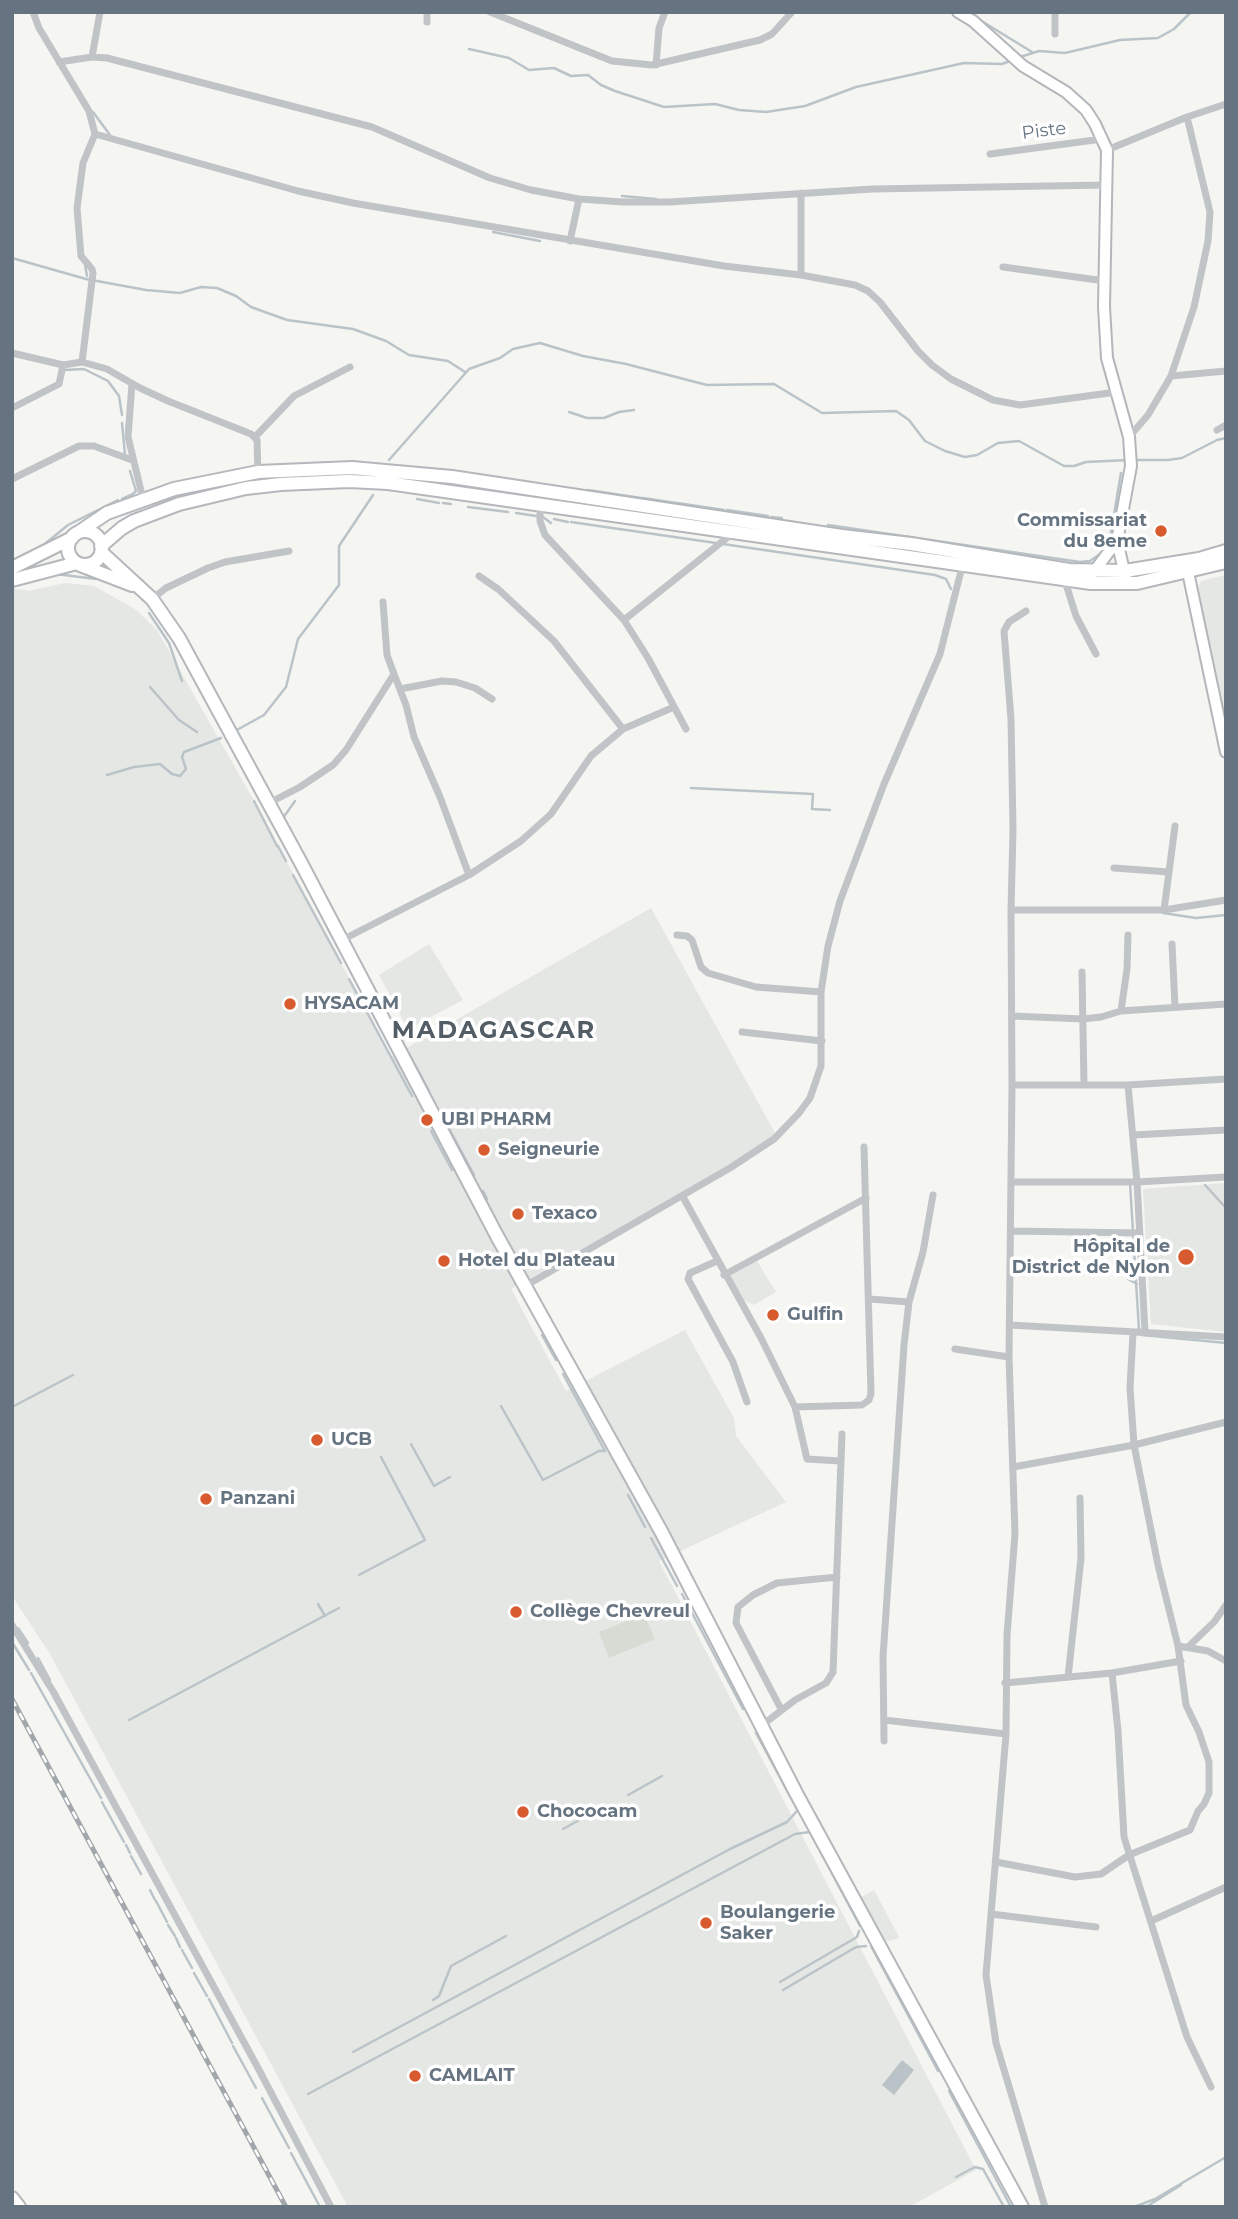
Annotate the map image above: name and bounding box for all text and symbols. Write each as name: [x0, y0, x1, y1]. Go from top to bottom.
street label: Piste: [1021, 118, 1067, 144]
place label: Commissariat du 8eme: [1017, 510, 1147, 552]
marker: Commissariat du 8eme: [1153, 523, 1169, 539]
place label: HYSACAM: [304, 993, 399, 1015]
marker: HYSACAM: [282, 996, 298, 1012]
district label: MADAGASCAR: [393, 1017, 595, 1045]
place label: UBI PHARM: [441, 1109, 552, 1131]
marker: UBI PHARM: [419, 1112, 435, 1128]
place label: Seigneurie: [498, 1139, 600, 1161]
marker: Seigneurie: [476, 1142, 492, 1158]
place label: Texaco: [532, 1203, 597, 1225]
marker: Texaco: [510, 1206, 526, 1222]
place label: Hôpital de District de Nylon: [1012, 1236, 1170, 1278]
marker: Hôpital de District de Nylon: [1176, 1247, 1196, 1267]
place label: Hotel du Plateau: [458, 1250, 615, 1272]
marker: Hotel du Plateau: [436, 1253, 452, 1269]
place label: Gulfin: [787, 1304, 844, 1326]
marker: Gulfin: [765, 1307, 781, 1323]
place label: UCB: [331, 1429, 372, 1451]
marker: UCB: [309, 1432, 325, 1448]
place label: Panzani: [220, 1488, 295, 1510]
marker: Panzani: [198, 1491, 214, 1507]
place label: Collège Chevreul: [530, 1601, 690, 1623]
marker: Collège Chevreul: [508, 1604, 524, 1620]
place label: Chococam: [537, 1801, 637, 1823]
marker: Chococam: [515, 1804, 531, 1820]
place label: Boulangerie Saker: [720, 1902, 835, 1944]
marker: Boulangerie Saker: [698, 1915, 714, 1931]
place label: CAMLAIT: [429, 2065, 515, 2087]
marker: CAMLAIT: [407, 2068, 423, 2084]

